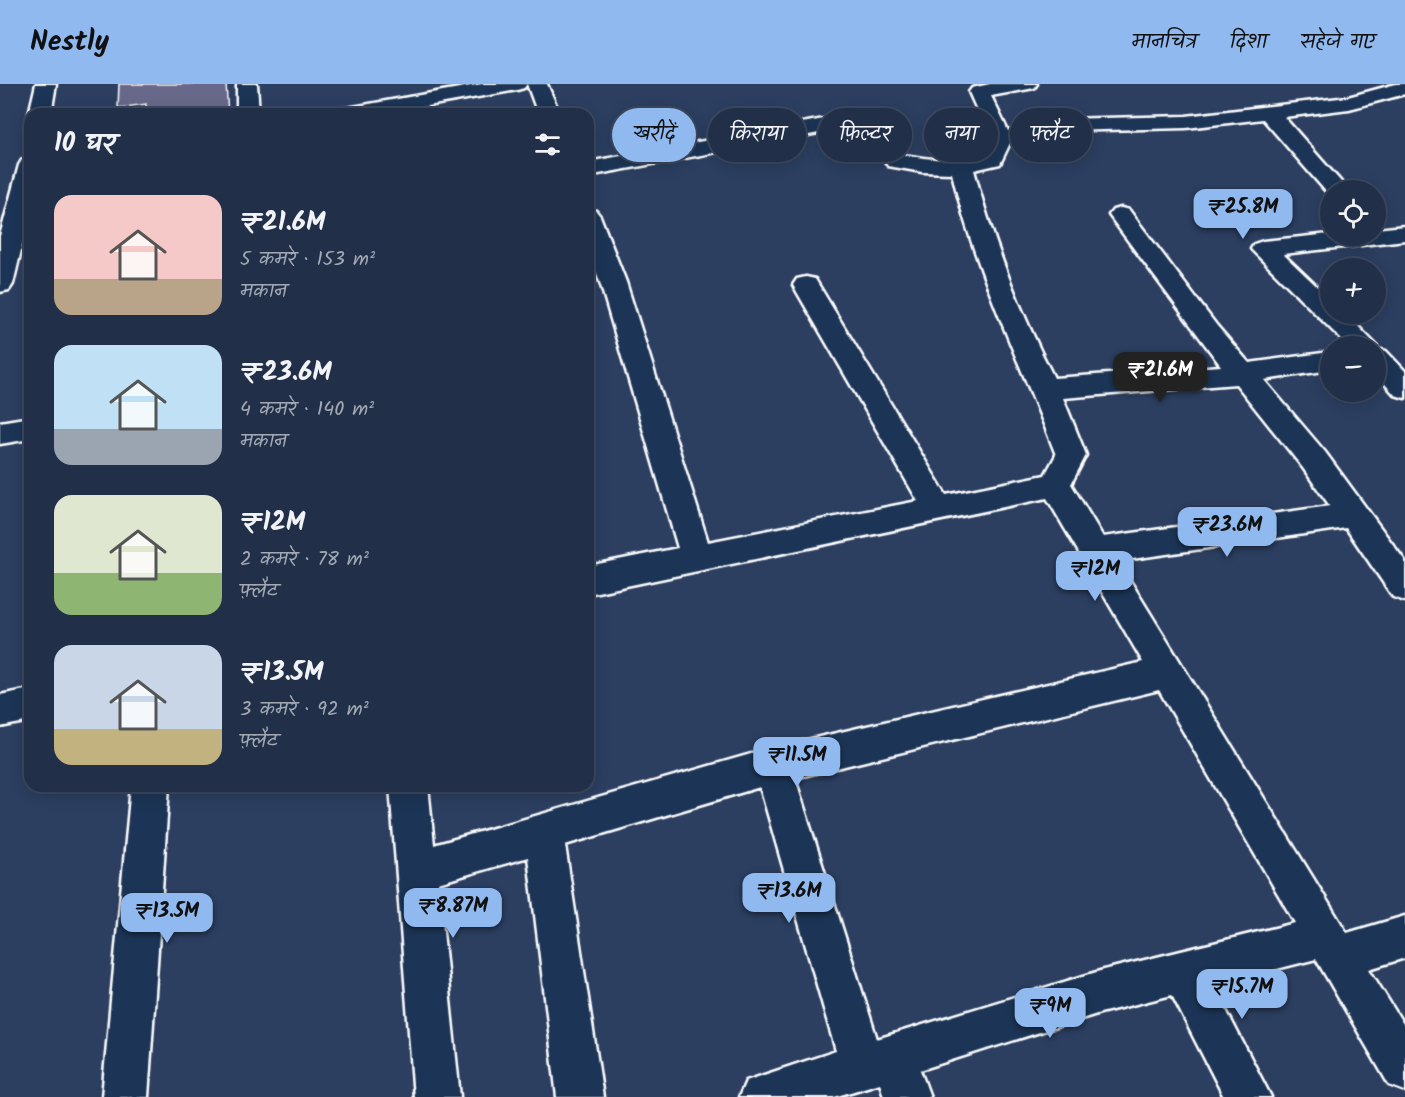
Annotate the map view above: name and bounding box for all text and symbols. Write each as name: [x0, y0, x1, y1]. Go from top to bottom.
text: Nestly: [30, 20, 109, 65]
text: मानचित्र: [1131, 26, 1197, 59]
text: दिशा: [1230, 26, 1267, 59]
text: सहेजे गए: [1300, 26, 1375, 59]
chip: खरीदें: [612, 108, 696, 162]
chip: किराया: [708, 108, 806, 162]
chip: फ़िल्टर: [818, 108, 912, 162]
chip: नया: [924, 108, 998, 162]
chip: फ़्लैट: [1010, 108, 1092, 162]
text: 10 घर: [54, 123, 116, 165]
icon: filters: [531, 128, 564, 161]
map controls: [1320, 180, 1386, 402]
button: locate: [1320, 180, 1386, 246]
pin: ₹25.8M: [1194, 189, 1292, 240]
text: ₹25.8M: [1208, 192, 1278, 224]
text: ₹21.6M: [240, 202, 326, 244]
icon: home: [102, 219, 174, 291]
text: 5 कमरे · 153 m²: [240, 244, 375, 276]
button: +: [1320, 258, 1386, 324]
text: मकान: [240, 276, 287, 308]
button: −: [1320, 336, 1386, 402]
text: ₹23.6M: [240, 352, 332, 394]
pin: ₹21.6M: [1111, 352, 1209, 403]
text: ₹21.6M: [1127, 355, 1193, 387]
icon: home: [102, 369, 174, 441]
text: 4 कमरे · 140 m²: [240, 394, 374, 426]
text: मकान: [240, 426, 287, 458]
text: ₹12M: [240, 502, 305, 544]
pin: ₹23.6M: [1178, 507, 1276, 558]
text: ₹23.6M: [1192, 510, 1262, 542]
icon: home: [102, 519, 174, 591]
text: 2 कमरे · 78 m²: [240, 544, 369, 576]
pin: ₹12M: [1059, 551, 1131, 602]
text: ₹12M: [1070, 554, 1120, 586]
text: फ़्लैट: [240, 576, 278, 608]
text: ₹13.5M: [240, 652, 324, 694]
icon: home: [102, 669, 174, 741]
text: 3 कमरे · 92 m²: [240, 694, 369, 726]
text: फ़्लैट: [240, 726, 278, 758]
pin: ₹11.5M: [748, 737, 846, 788]
text: ₹11.5M: [767, 740, 827, 772]
pin: ₹13.6M: [740, 873, 838, 924]
text: ₹13.6M: [756, 876, 822, 908]
pin: ₹8.87M: [404, 888, 502, 939]
text: ₹8.87M: [418, 891, 488, 923]
pin: ₹13.5M: [118, 893, 216, 944]
text: ₹13.5M: [135, 896, 199, 928]
pin: ₹15.7M: [1193, 969, 1291, 1020]
text: ₹15.7M: [1211, 972, 1273, 1004]
pin: ₹9M: [1021, 988, 1079, 1039]
text: ₹9M: [1029, 991, 1071, 1023]

